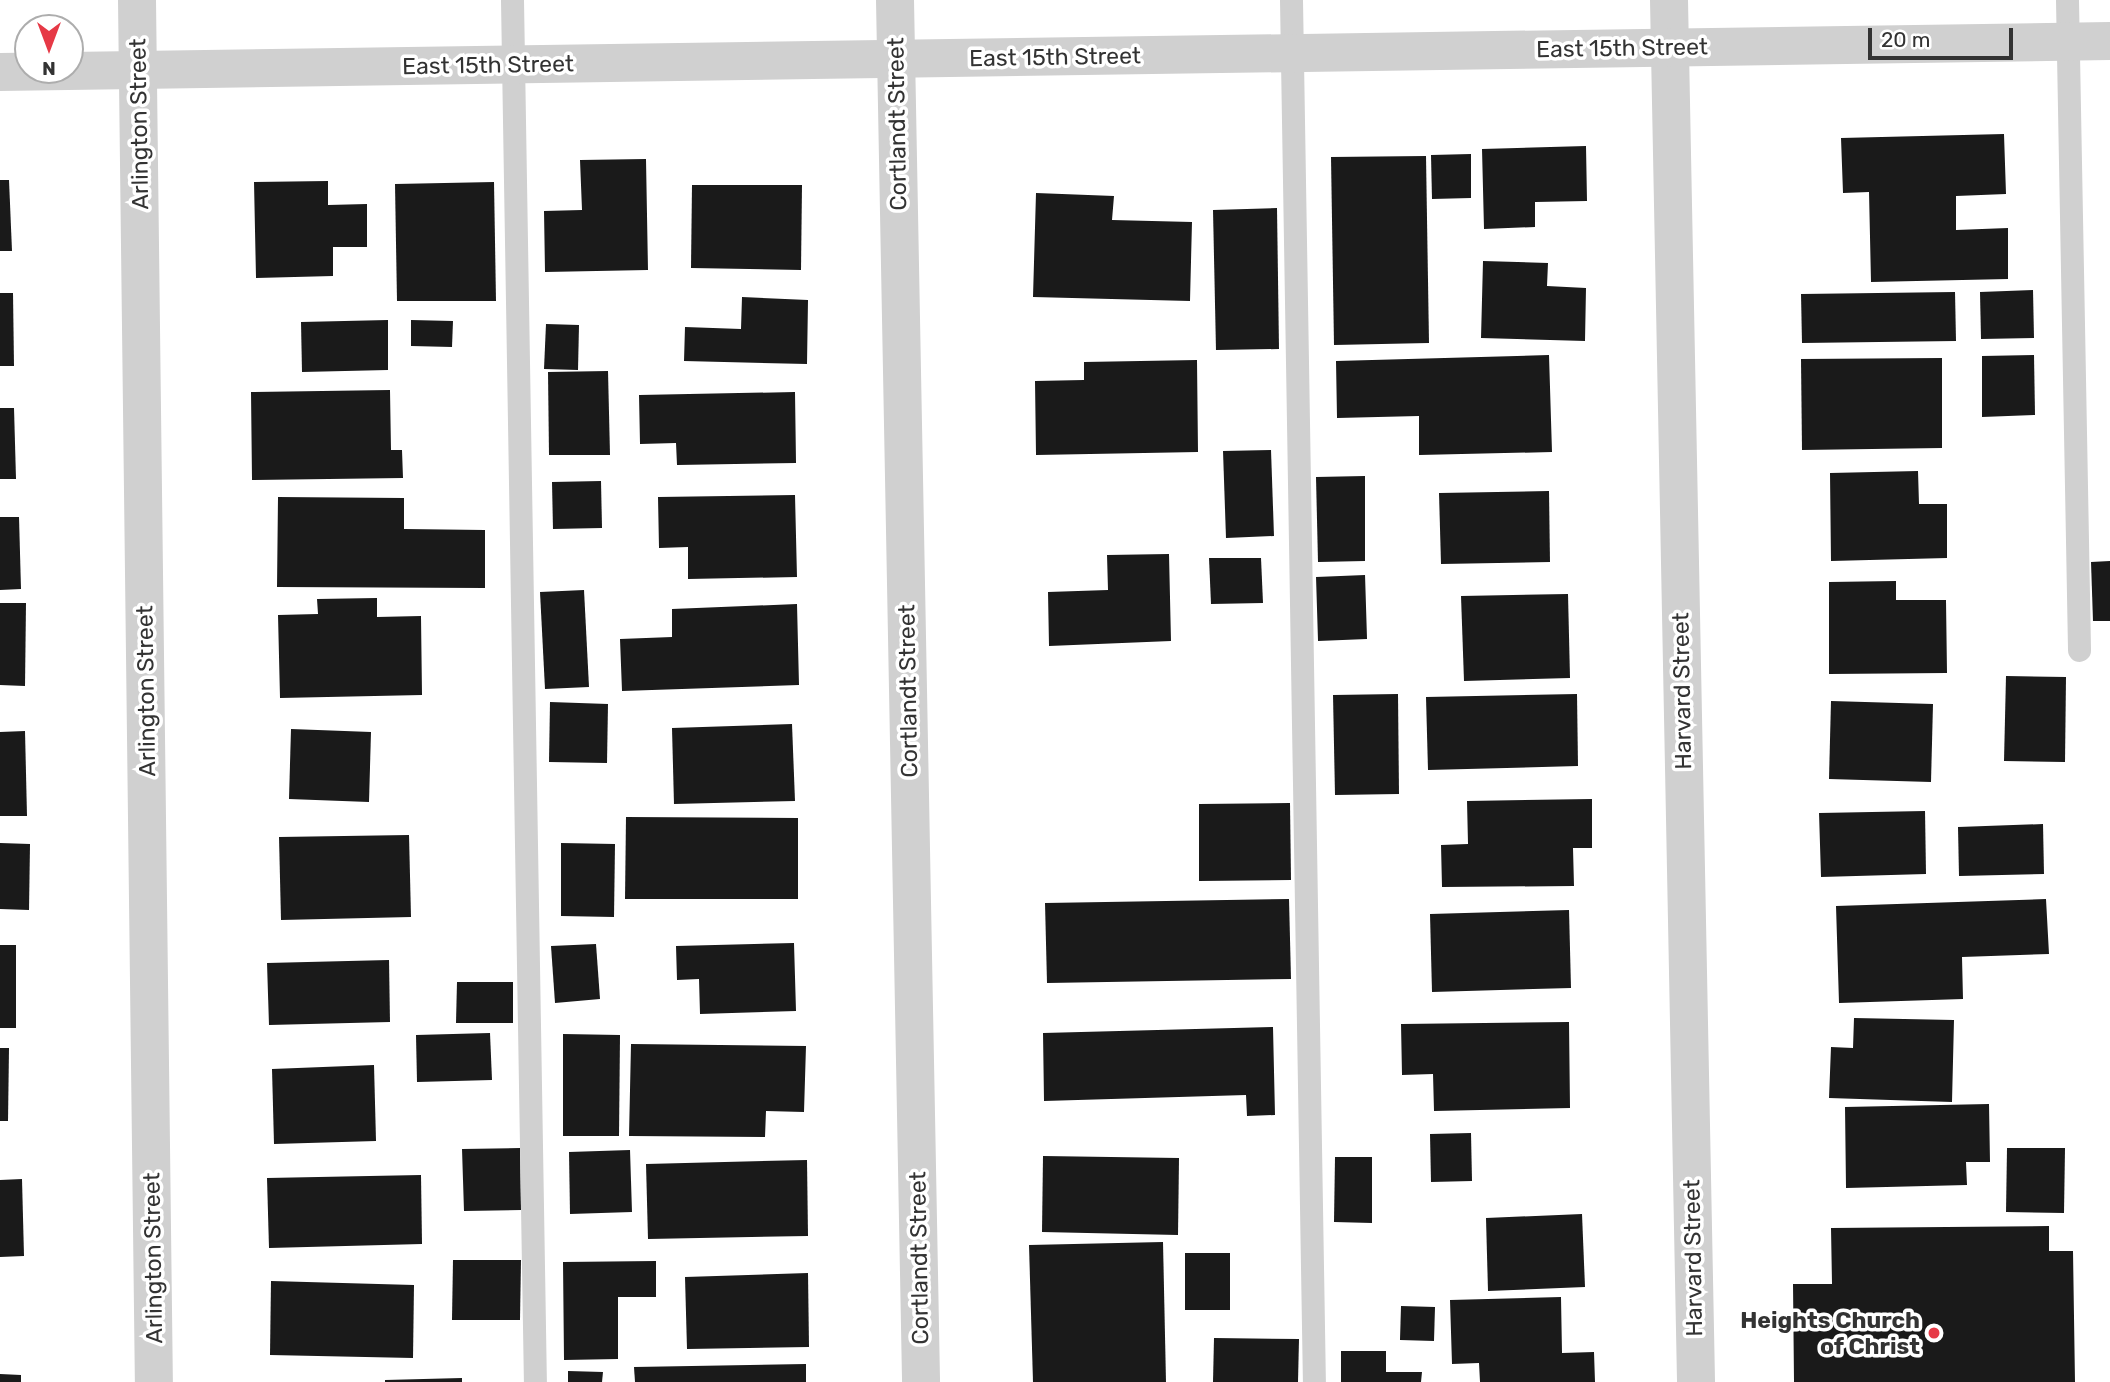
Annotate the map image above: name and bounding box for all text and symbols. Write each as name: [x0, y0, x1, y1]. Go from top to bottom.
north arrow: [14, 14, 84, 84]
scale bar: [1872, 14, 2017, 58]
text: 20 m: [1881, 27, 1930, 52]
street label: East 15th Street: [1536, 33, 1708, 63]
street label: Cortlandt Street: [882, 37, 912, 211]
street label: Arlington Street: [124, 38, 154, 210]
street label: East 15th Street: [969, 42, 1141, 72]
street label: East 15th Street: [402, 50, 574, 80]
text: N: [42, 57, 56, 80]
street label: Cortlandt Street: [893, 604, 923, 778]
street label: Arlington Street: [131, 605, 161, 777]
street label: Harvard Street: [1667, 612, 1697, 770]
street label: Cortlandt Street: [904, 1171, 934, 1345]
street label: Arlington Street: [138, 1172, 168, 1344]
street label: Harvard Street: [1678, 1179, 1708, 1337]
place label: Heights Church of Christ: [1740, 1306, 1920, 1360]
marker: Heights Church of Christ: [1926, 1325, 1942, 1341]

